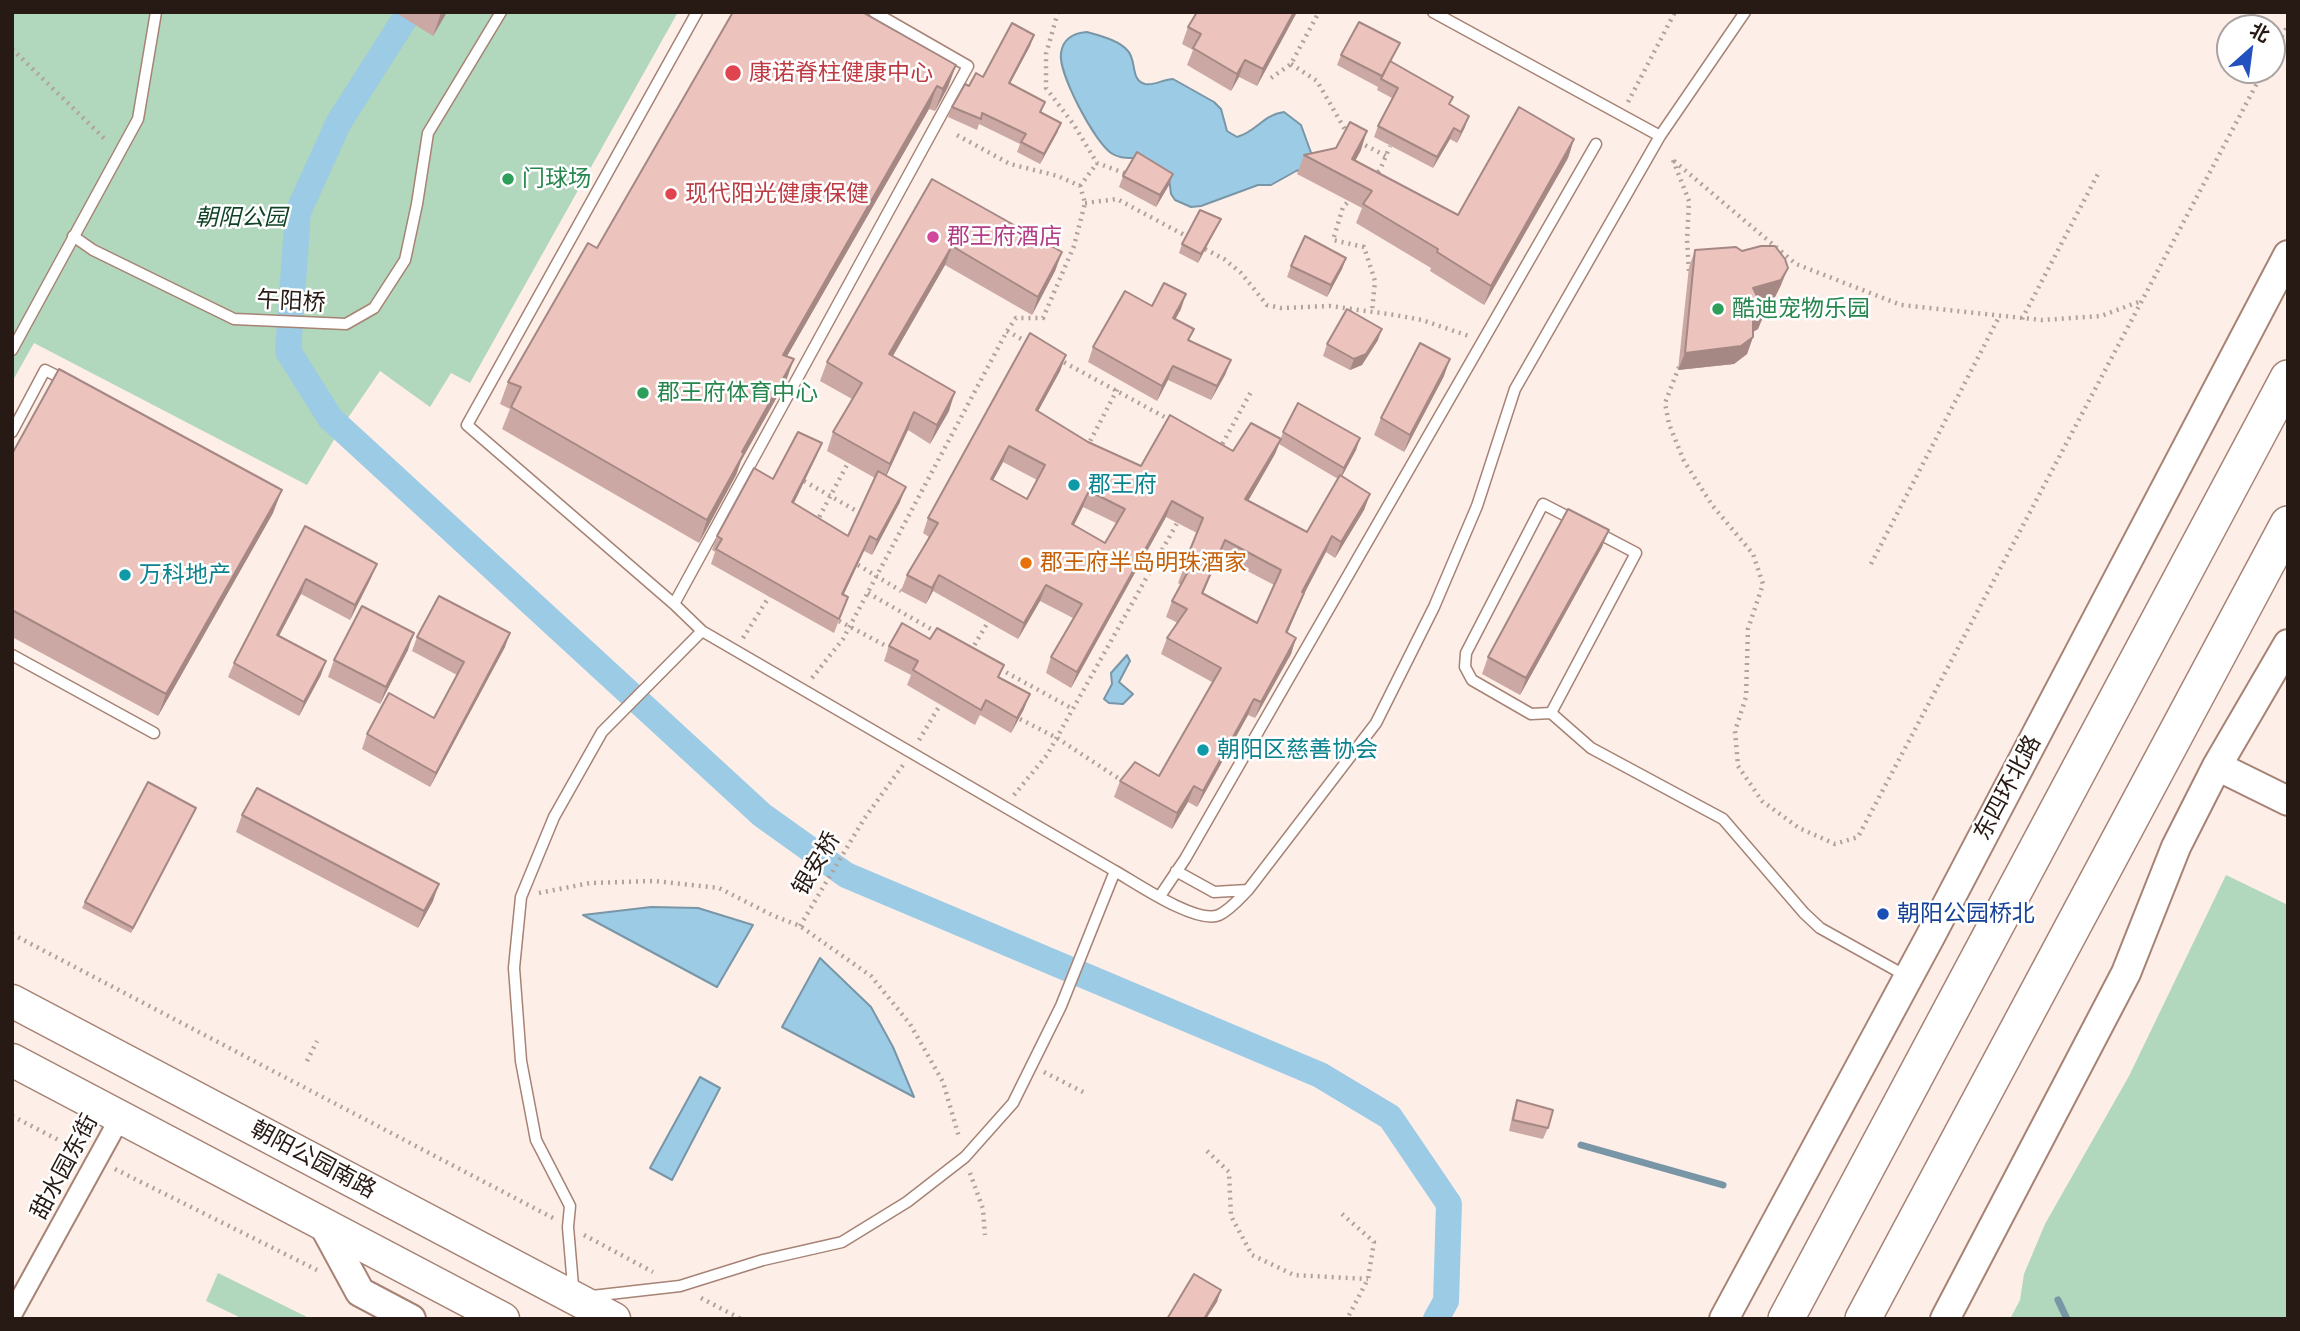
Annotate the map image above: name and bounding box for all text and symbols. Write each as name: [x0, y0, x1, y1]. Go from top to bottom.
north arrow: [2216, 14, 2286, 84]
text: 北: [2246, 17, 2274, 47]
place label: 康诺脊柱健康中心: [749, 59, 933, 87]
marker: 康诺脊柱健康中心: [723, 63, 743, 83]
place label: 门球场: [522, 165, 591, 193]
marker: 门球场: [500, 171, 516, 187]
place label: 现代阳光健康保健: [685, 180, 869, 208]
marker: 现代阳光健康保健: [663, 186, 679, 202]
park label: 朝阳公园: [195, 204, 287, 232]
place label: 郡王府酒店: [947, 223, 1062, 251]
marker: 郡王府酒店: [925, 229, 941, 245]
street label: 午阳桥: [256, 286, 326, 318]
place label: 酷迪宠物乐园: [1732, 295, 1870, 323]
marker: 酷迪宠物乐园: [1710, 301, 1726, 317]
place label: 郡王府体育中心: [657, 379, 818, 407]
marker: 郡王府体育中心: [635, 385, 651, 401]
place label: 郡王府: [1088, 471, 1157, 499]
marker: 郡王府: [1066, 477, 1082, 493]
place label: 郡王府半岛明珠酒家: [1040, 549, 1247, 577]
marker: 郡王府半岛明珠酒家: [1018, 555, 1034, 571]
place label: 万科地产: [139, 561, 231, 589]
marker: 万科地产: [117, 567, 133, 583]
street label: 东四环北路: [1969, 731, 2047, 845]
place label: 朝阳区慈善协会: [1217, 736, 1378, 764]
marker: 朝阳区慈善协会: [1195, 742, 1211, 758]
street label: 银安桥: [787, 827, 847, 901]
place label: 朝阳公园桥北: [1897, 900, 2035, 928]
marker: 朝阳公园桥北: [1875, 906, 1891, 922]
street label: 甜水园东街: [26, 1110, 104, 1224]
street label: 朝阳公园南路: [246, 1115, 380, 1205]

